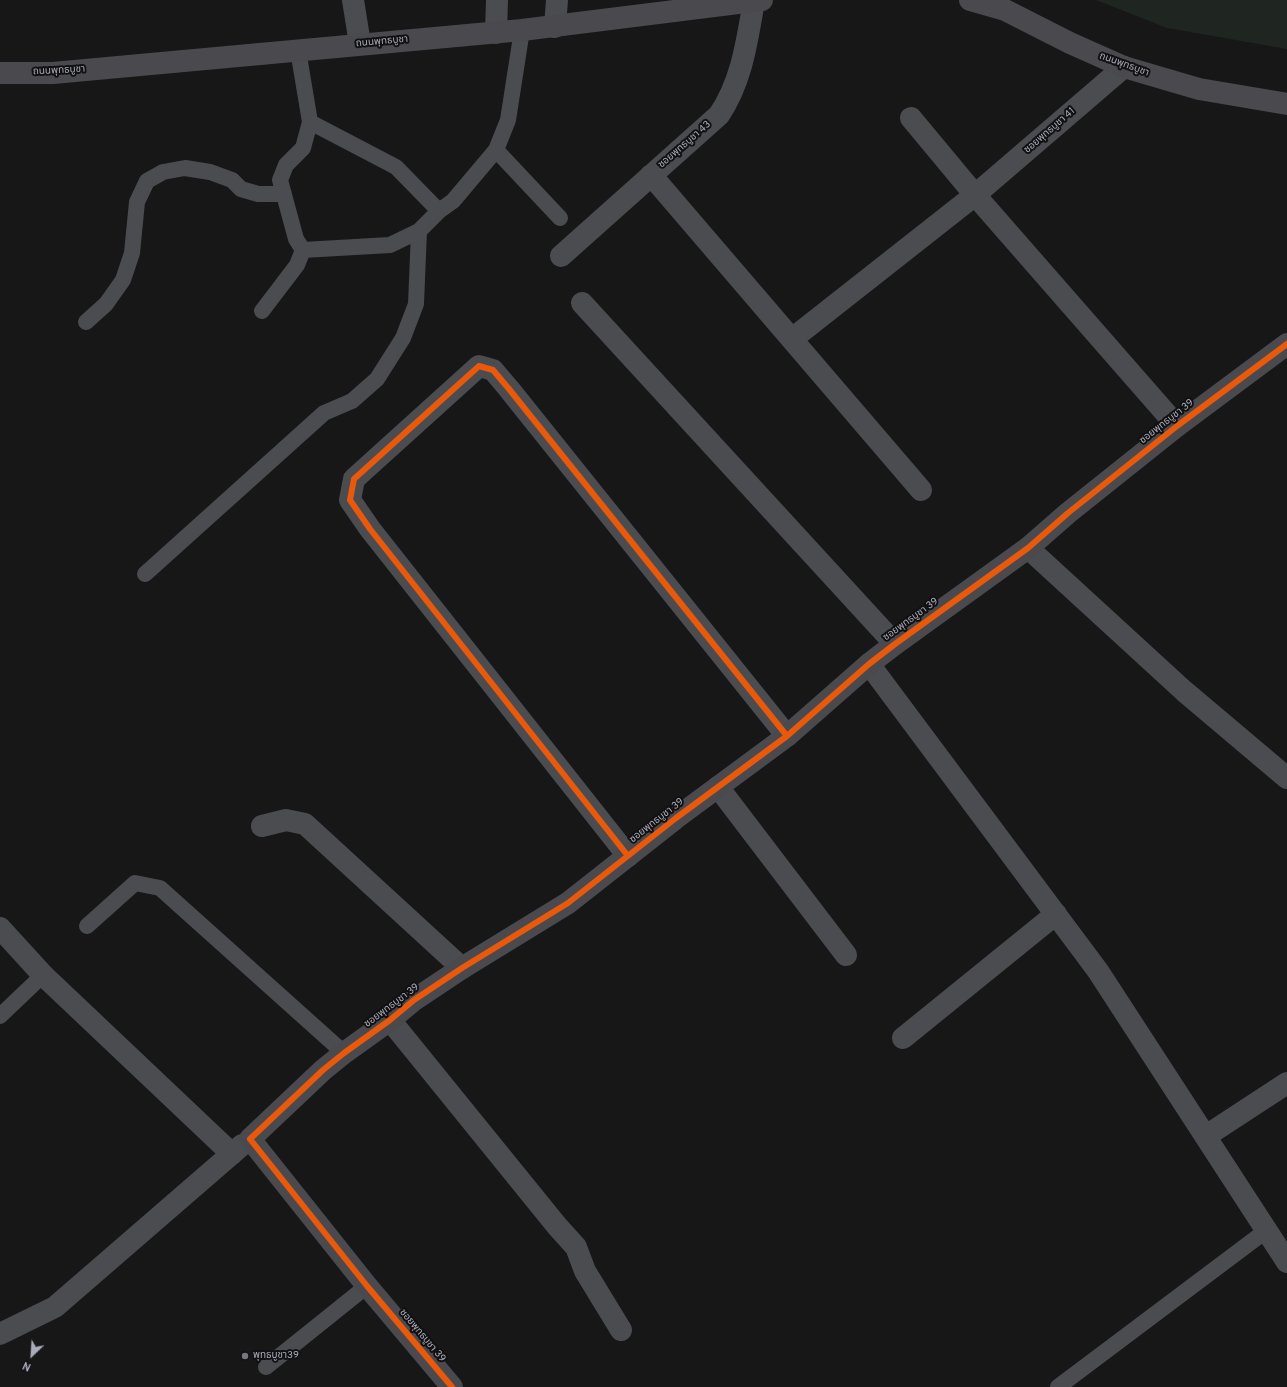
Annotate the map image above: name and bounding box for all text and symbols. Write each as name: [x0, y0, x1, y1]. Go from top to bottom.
street label: ถนนพุทธบูชา: [355, 34, 409, 50]
street label: ถนนพุทธบูชา: [1097, 50, 1151, 80]
street label: ถนนพุทธบูชา: [33, 64, 85, 78]
street label: ซอยพุทธบูชา 41: [1022, 106, 1078, 156]
street label: ซอยพุทธบูชา 43: [656, 119, 714, 171]
street label: ซอยพุทธบูชา 39: [1138, 397, 1196, 447]
street label: ซอยพุทธบูชา 39: [881, 596, 941, 644]
street label: ซอยพุทธบูชา 39: [628, 796, 686, 846]
street label: ซอยพุทธบูชา 39: [362, 982, 422, 1030]
street label: ซอยพุทธบูชา 39: [396, 1307, 448, 1365]
north arrow: [12, 1335, 52, 1375]
place label: พุทธบูชา39: [253, 1350, 299, 1362]
marker: พุทธบูชา39: [240, 1351, 250, 1361]
text: N: [20, 1358, 33, 1374]

